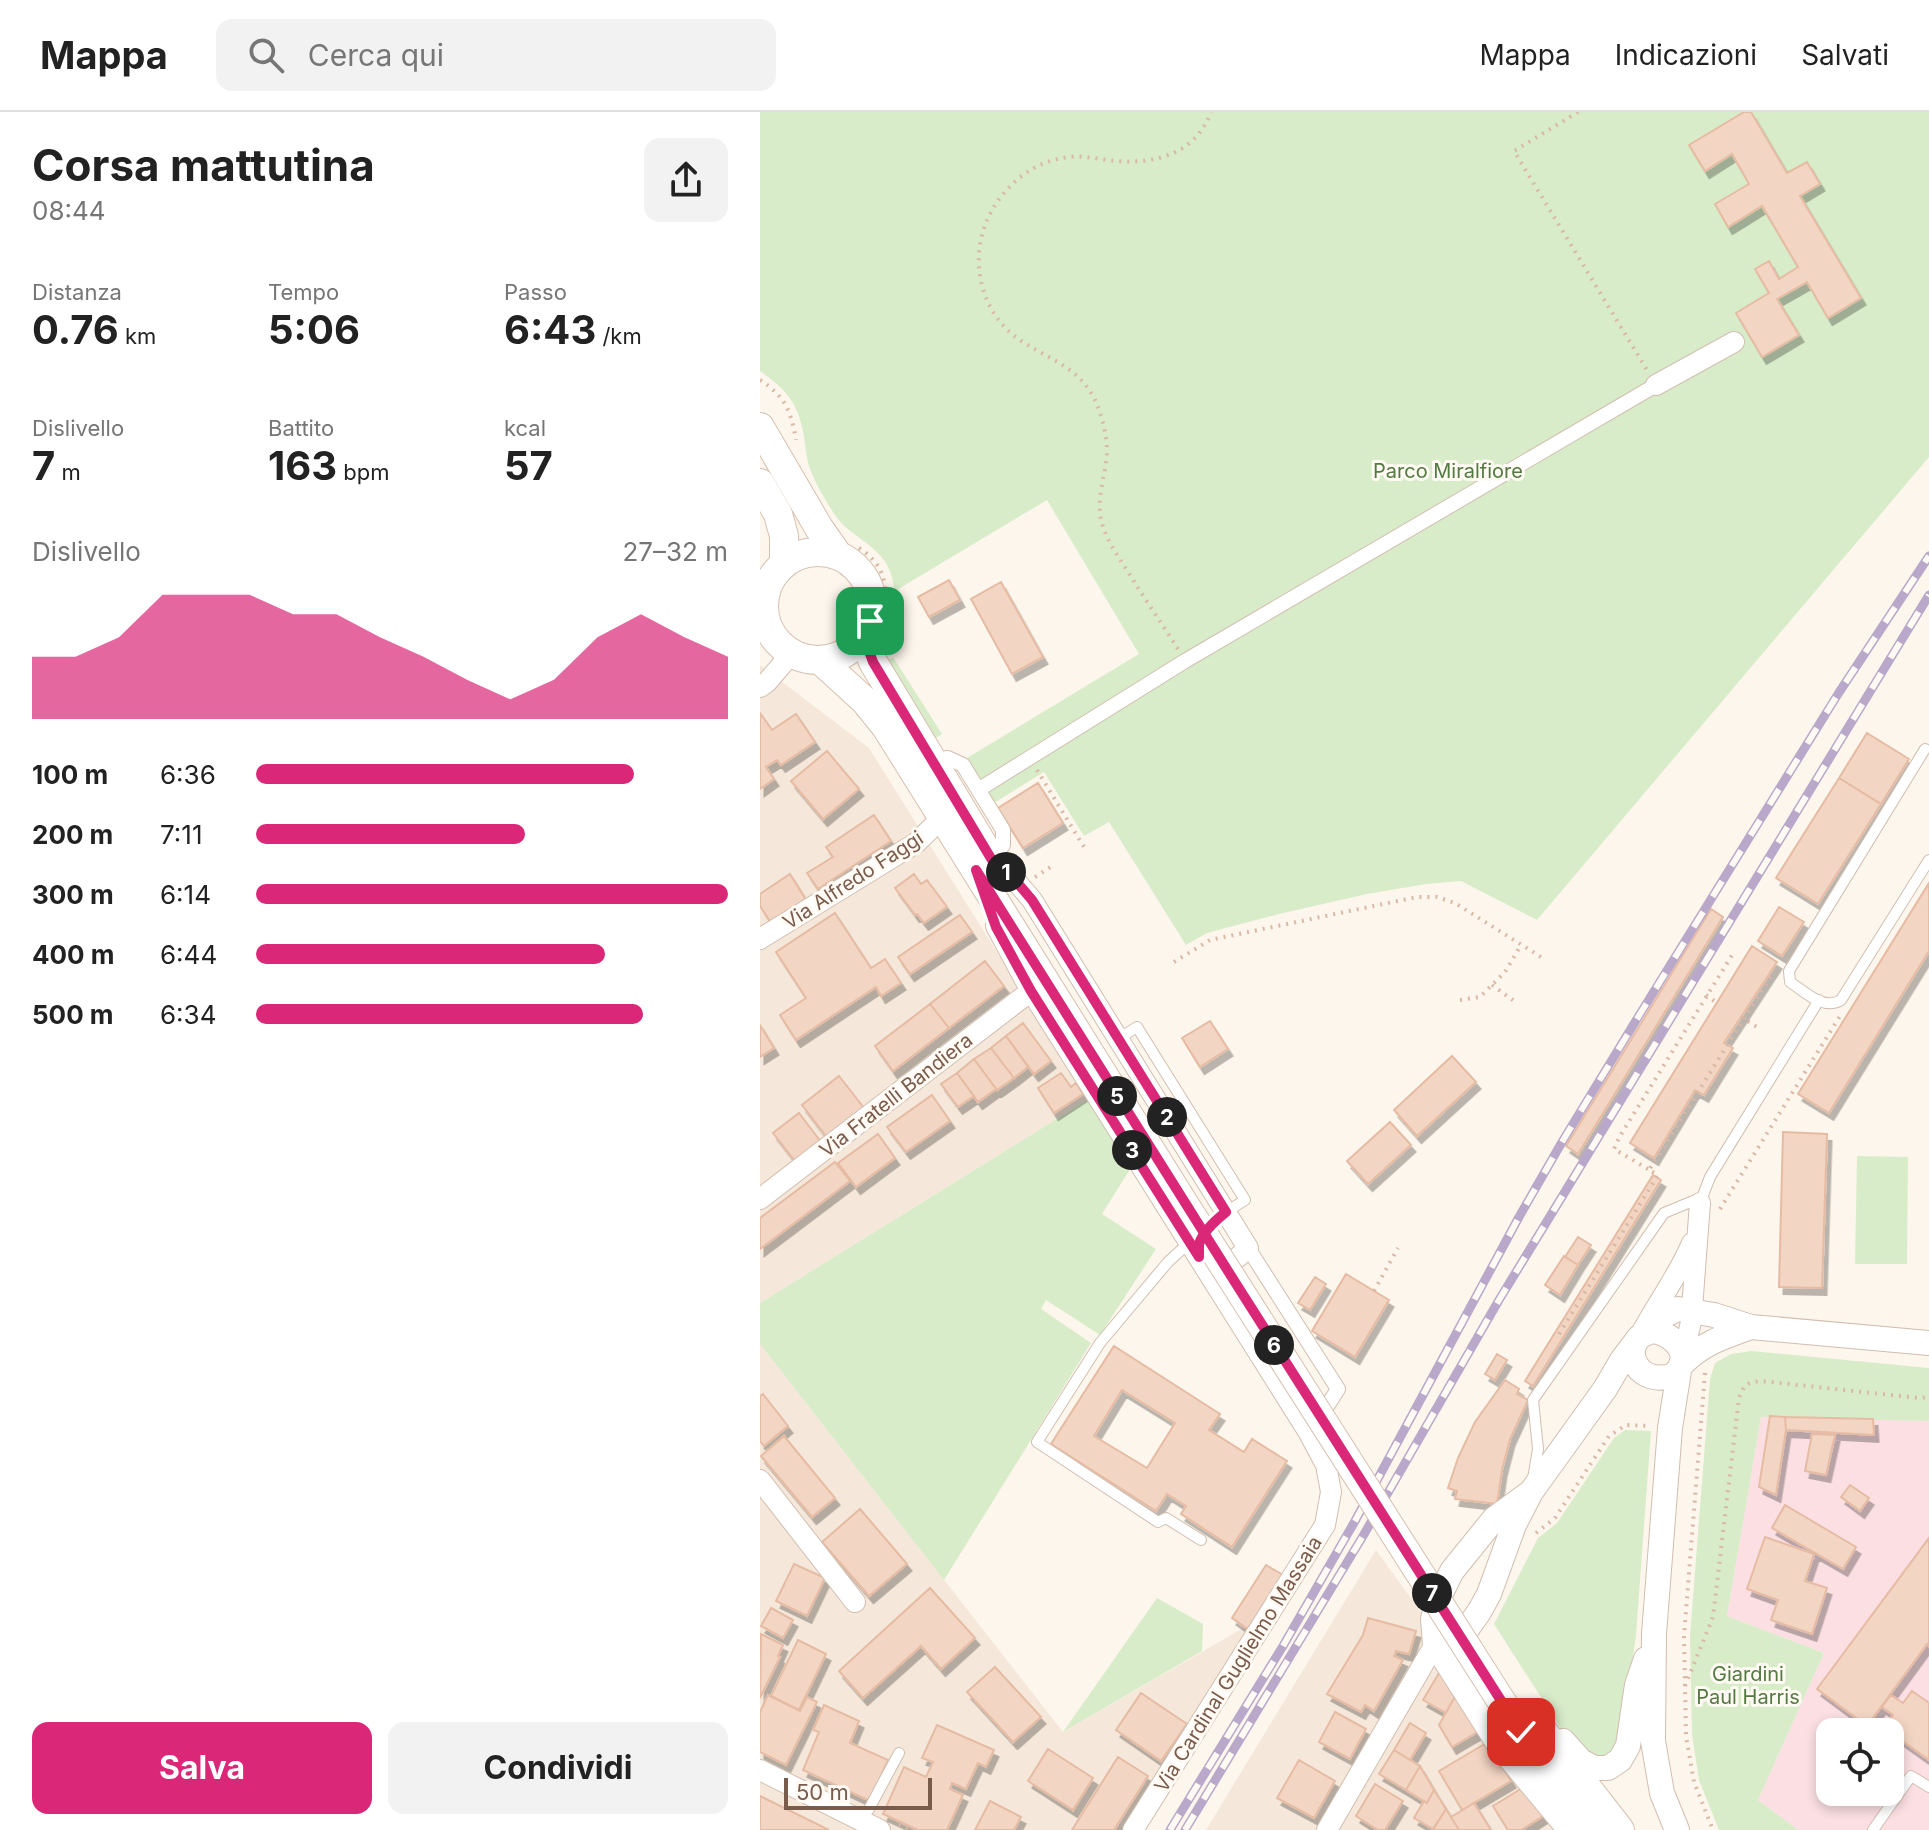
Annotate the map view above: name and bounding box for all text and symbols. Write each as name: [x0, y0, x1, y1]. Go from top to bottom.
search box: [216, 19, 776, 91]
text: Mappa: [40, 32, 168, 78]
icon: search: [244, 33, 288, 77]
text: Cerca qui: [308, 37, 444, 73]
text: Mappa: [1479, 38, 1571, 72]
text: Indicazioni: [1615, 38, 1757, 72]
text: Salvati: [1801, 38, 1889, 72]
text: Corsa mattutina: [32, 138, 375, 192]
button: share: [644, 138, 728, 222]
text: 08:44: [32, 195, 106, 226]
text: Distanza: [32, 279, 122, 305]
text: Tempo: [268, 279, 339, 305]
text: Passo: [504, 279, 567, 305]
text: 0.76: [32, 305, 119, 354]
text: 5:06: [268, 305, 360, 354]
text: 6:43: [504, 305, 596, 354]
text: km: [119, 323, 156, 349]
text: /km: [596, 323, 642, 349]
text: Dislivello: [32, 415, 124, 441]
text: Battito: [268, 415, 334, 441]
text: kcal: [504, 415, 546, 441]
text: 7: [32, 441, 55, 490]
text: 163: [268, 441, 337, 490]
text: 57: [504, 441, 553, 490]
text: m: [55, 459, 81, 485]
text: bpm: [337, 459, 389, 485]
park label: Parco Miralfiore: [1373, 459, 1523, 483]
text: Dislivello: [32, 536, 141, 567]
text: 27–32 m: [622, 536, 728, 567]
pin: [836, 587, 904, 655]
icon: arrive: [848, 599, 892, 643]
text: 100 m: [32, 759, 108, 790]
text: 6:36: [160, 759, 216, 790]
text: 200 m: [32, 819, 113, 850]
text: 7:11: [160, 819, 202, 850]
street label: Via Alfredo Faggi: [778, 826, 928, 934]
pin: 1: [986, 852, 1026, 892]
text: 1: [1001, 859, 1011, 885]
text: 300 m: [32, 879, 114, 910]
text: 6:14: [160, 879, 211, 910]
text: 400 m: [32, 939, 115, 970]
text: 6:44: [160, 939, 217, 970]
text: 500 m: [32, 999, 114, 1030]
text: 6:34: [160, 999, 216, 1030]
street label: Via Fratelli Bandiera: [815, 1028, 977, 1162]
pin: 5: [1097, 1076, 1137, 1116]
text: 5: [1110, 1083, 1124, 1109]
pin: 2: [1147, 1097, 1187, 1137]
text: 2: [1160, 1104, 1174, 1130]
pin: 3: [1112, 1130, 1152, 1170]
text: 3: [1125, 1137, 1139, 1163]
pin: 6: [1254, 1325, 1294, 1365]
text: 6: [1267, 1332, 1281, 1358]
street label: Via Cardinal Guglielmo Massaia: [1149, 1532, 1327, 1796]
pin: 7: [1412, 1573, 1452, 1613]
text: 7: [1426, 1580, 1438, 1606]
park label: Giardini Paul Harris: [1696, 1662, 1800, 1709]
pin: [1487, 1698, 1555, 1766]
icon: check: [1499, 1710, 1543, 1754]
map controls: [1816, 1718, 1904, 1806]
button: locate: [1816, 1718, 1904, 1806]
button: Salva: [32, 1722, 372, 1814]
button: Condividi: [388, 1722, 728, 1814]
scale bar: [784, 1774, 932, 1810]
text: 50 m: [796, 1779, 849, 1805]

